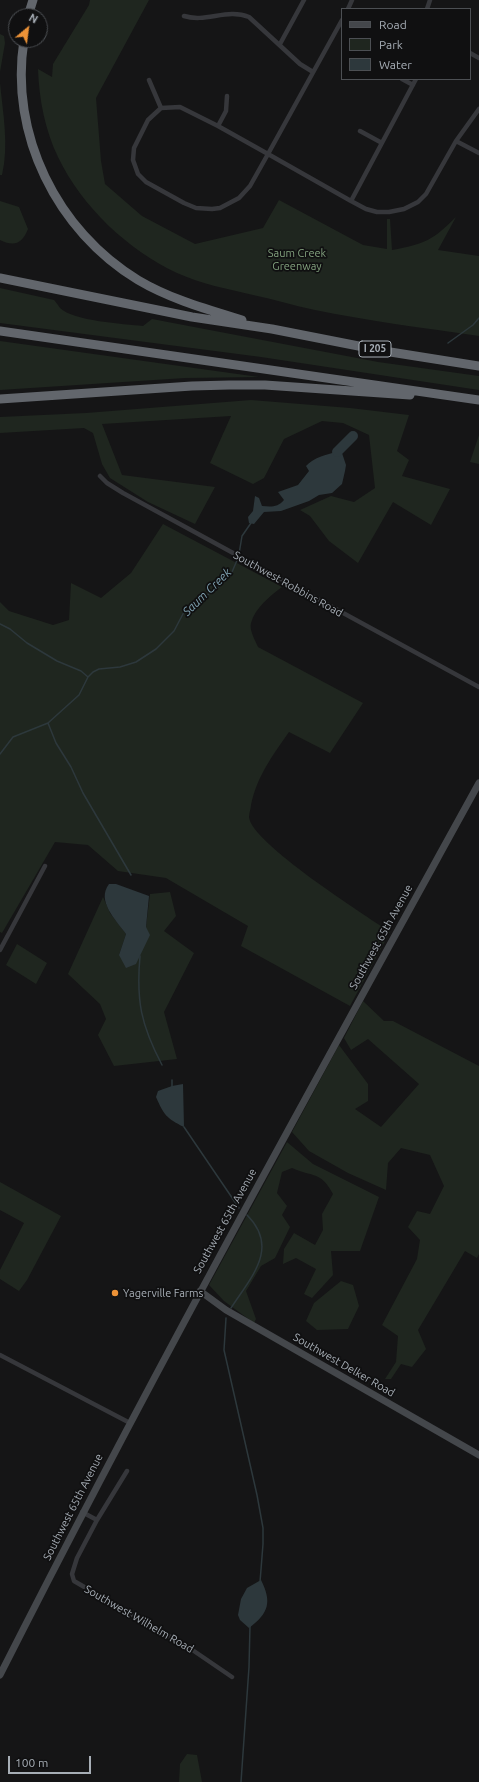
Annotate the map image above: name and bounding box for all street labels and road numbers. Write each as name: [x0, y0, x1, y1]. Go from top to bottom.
road number: I 205: [359, 341, 391, 357]
street label: Southwest Robbins Road: [231, 548, 345, 620]
street label: Southwest 65th Avenue: [347, 882, 415, 992]
street label: Southwest 65th Avenue: [191, 1166, 259, 1276]
street label: Southwest Delker Road: [291, 1330, 397, 1400]
street label: Southwest 65th Avenue: [40, 1451, 106, 1563]
street label: Southwest Wilhelm Road: [82, 1582, 196, 1656]

